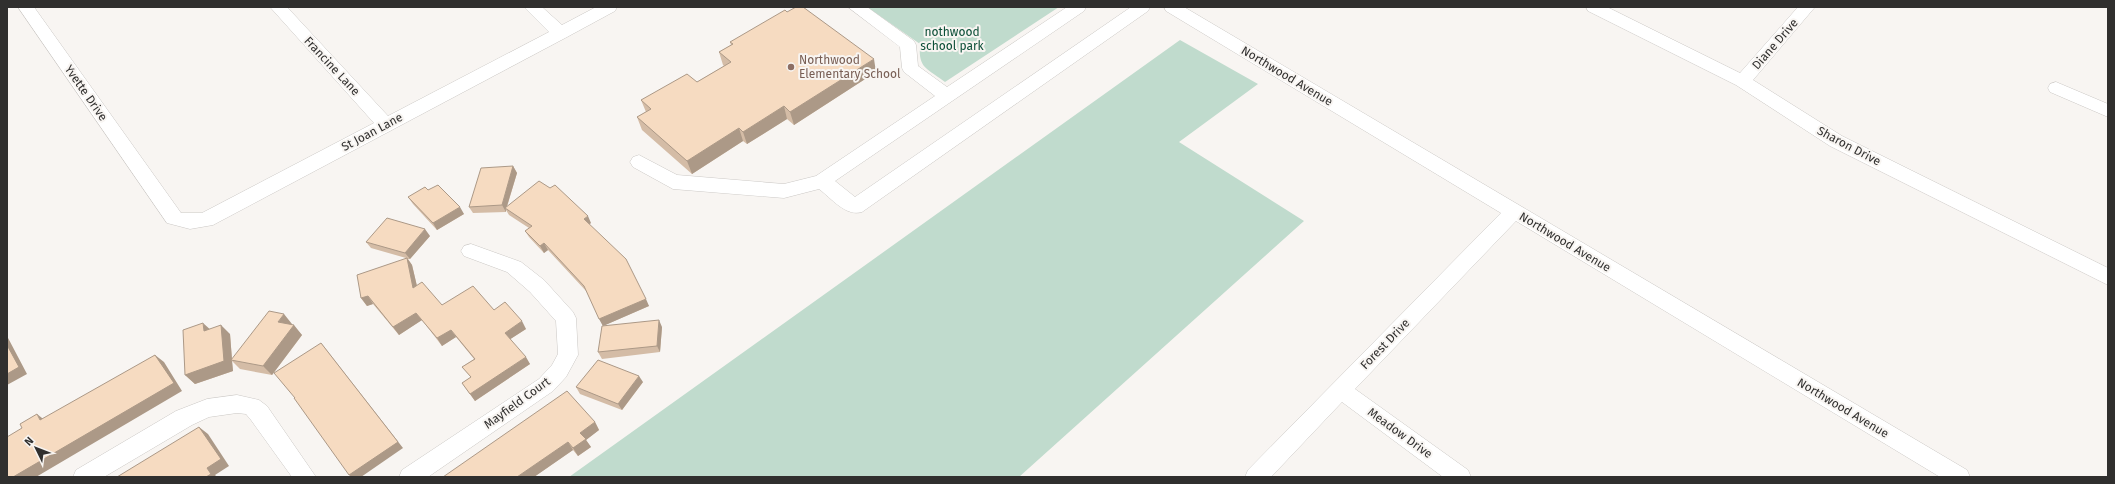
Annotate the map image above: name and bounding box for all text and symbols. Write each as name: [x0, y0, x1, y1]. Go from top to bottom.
street label: Diane Drive: [1749, 16, 1801, 72]
park label: nothwood school park: [920, 25, 985, 53]
street label: Francine Lane: [301, 34, 363, 98]
street label: Northwood Avenue: [1239, 43, 1335, 109]
place label: Northwood Elementary School: [799, 53, 901, 81]
street label: Yvette Drive: [62, 62, 110, 124]
marker: Northwood Elementary School: [786, 62, 796, 72]
street label: St Joan Lane: [339, 110, 405, 154]
street label: Sharon Drive: [1815, 123, 1883, 169]
street label: Northwood Avenue: [1517, 209, 1613, 275]
street label: Forest Drive: [1358, 316, 1412, 372]
street label: Mayfield Court: [481, 374, 553, 432]
street label: Northwood Avenue: [1795, 375, 1891, 441]
street label: Meadow Drive: [1365, 405, 1435, 461]
north arrow: [16, 428, 56, 468]
text: N: [22, 434, 36, 449]

